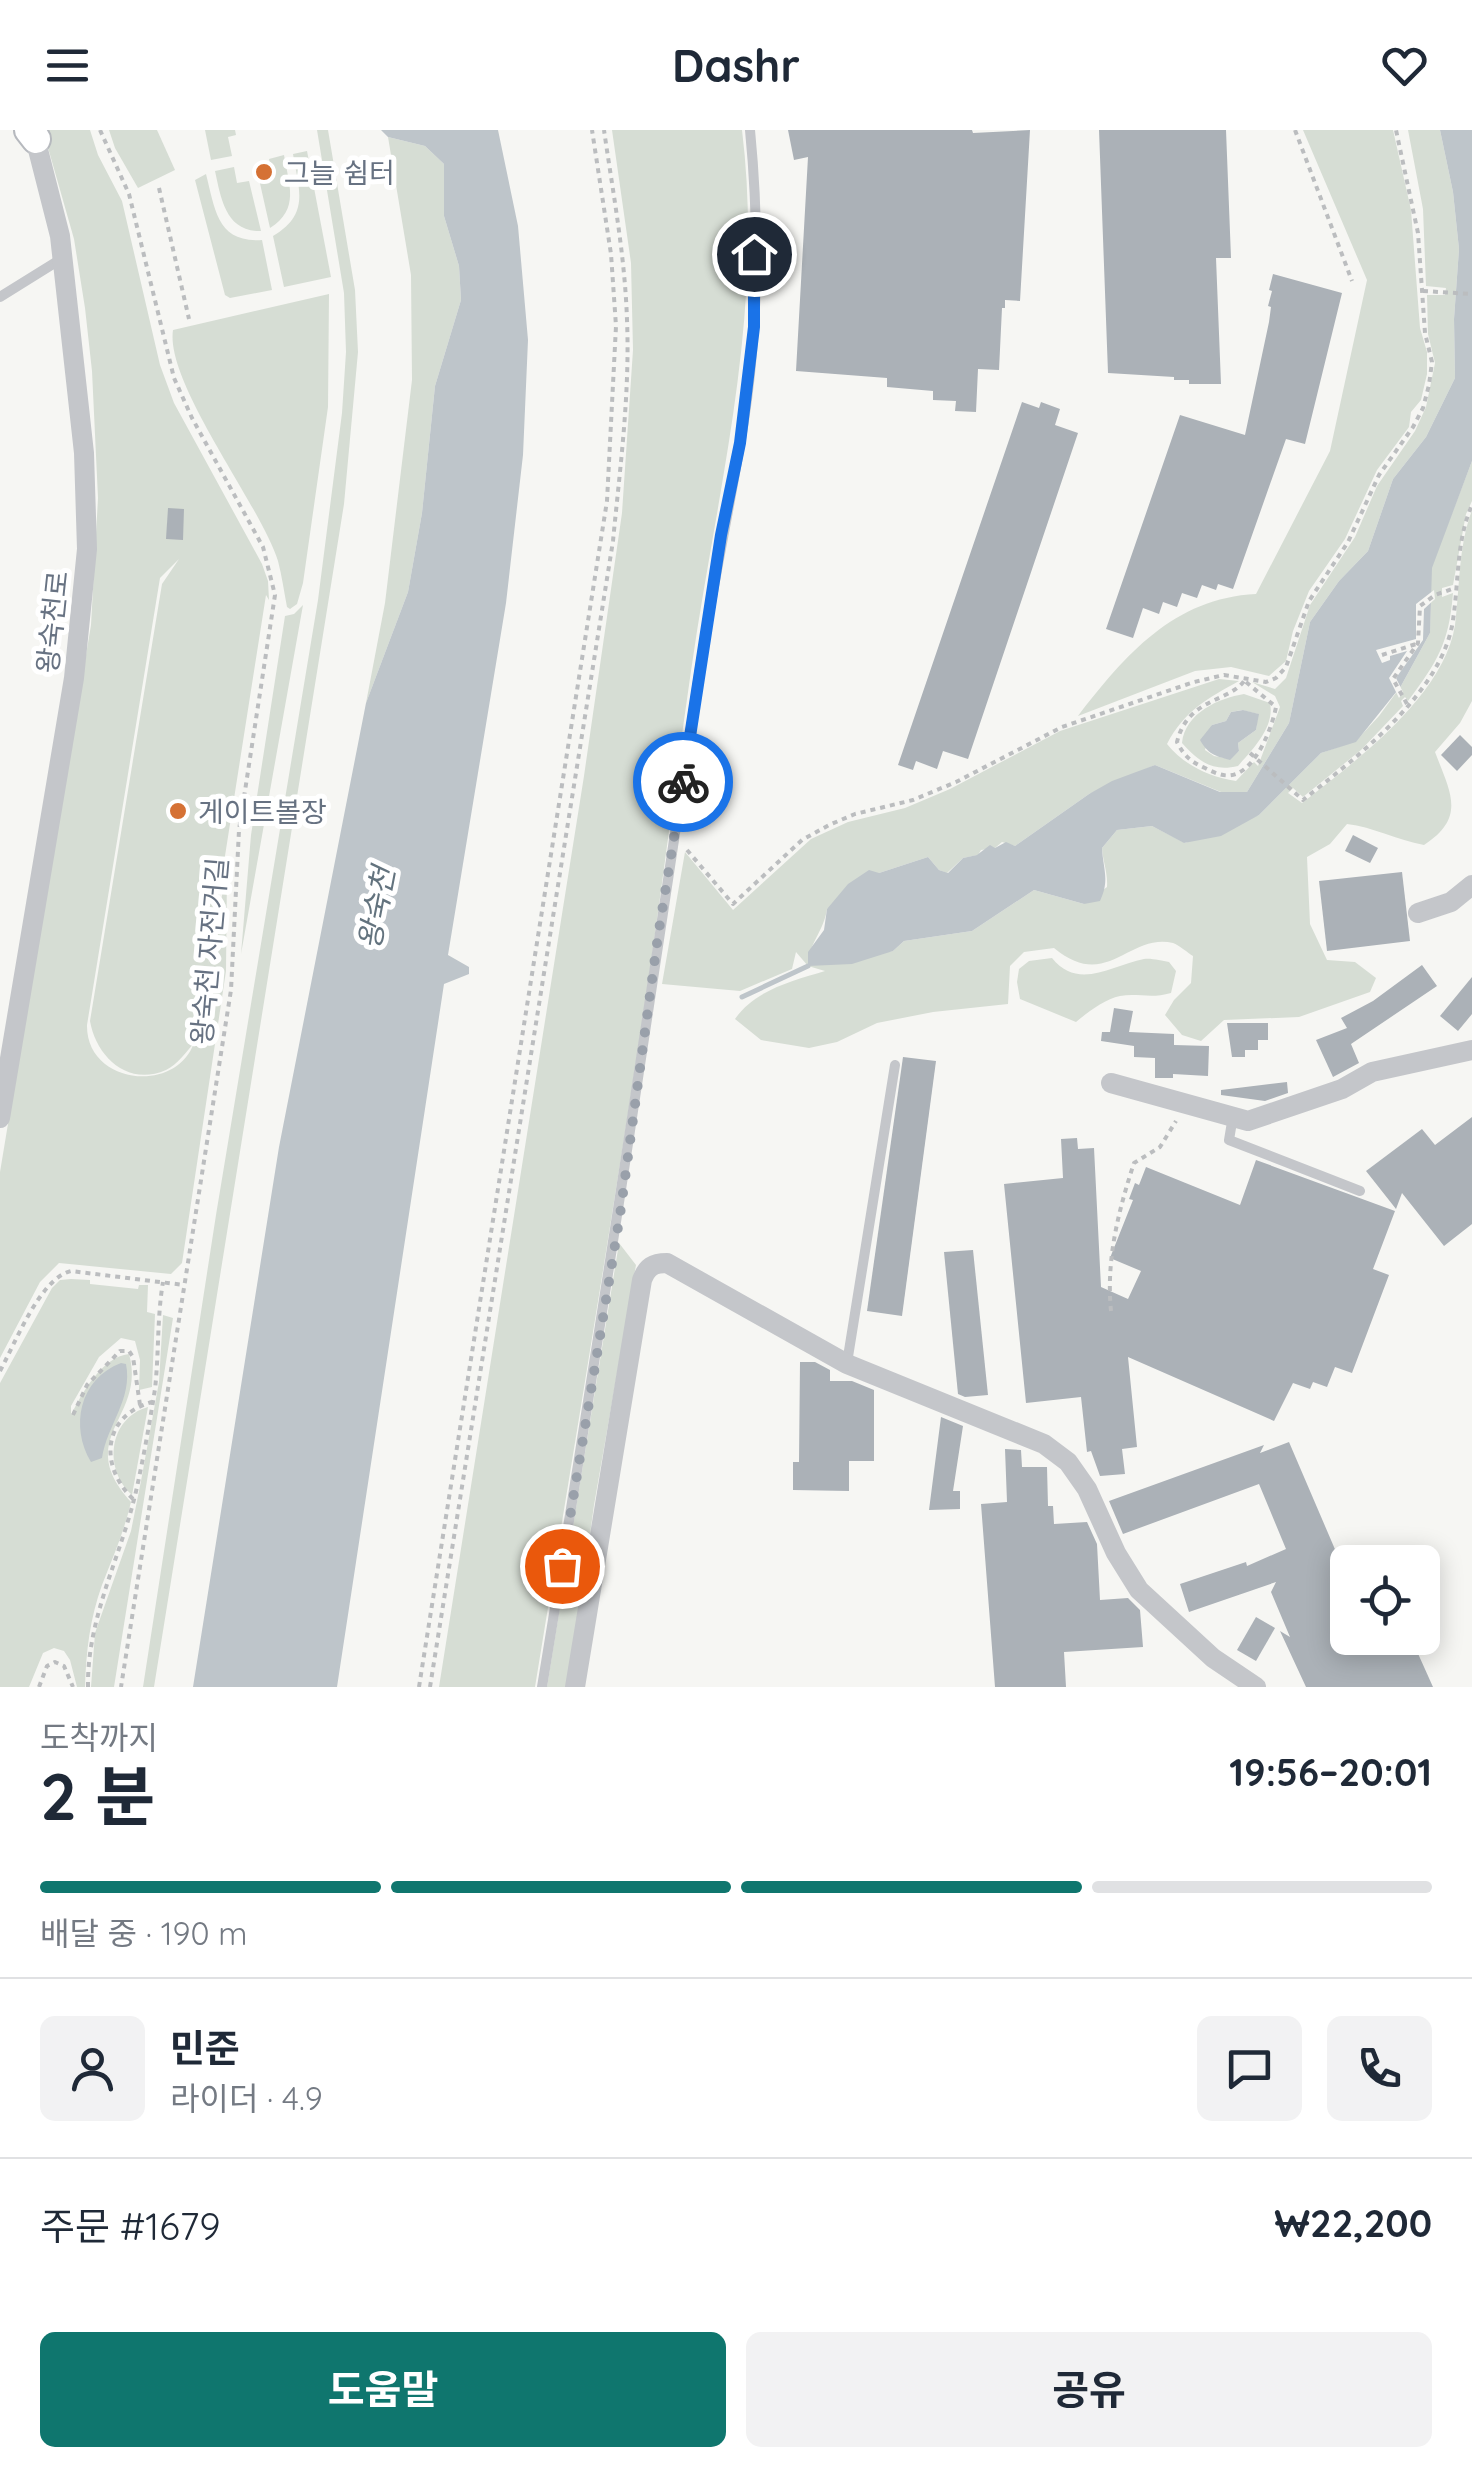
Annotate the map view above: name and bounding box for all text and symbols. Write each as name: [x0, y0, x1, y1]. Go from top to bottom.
text: Dashr: [672, 37, 800, 93]
icon: menu: [40, 38, 95, 93]
icon: heart: [1377, 38, 1432, 93]
place label: 그늘 쉼터: [284, 155, 395, 190]
marker: 그늘 쉼터: [253, 161, 275, 183]
pin: [712, 212, 797, 297]
icon: home: [727, 227, 782, 282]
street label: 왕숙천로: [29, 569, 75, 675]
courier: [633, 732, 733, 832]
icon: bike: [656, 755, 711, 810]
place label: 게이트볼장: [198, 794, 327, 829]
marker: 게이트볼장: [167, 800, 189, 822]
street label: 왕숙천 자전거길: [183, 856, 235, 1046]
water label: 왕숙천: [349, 860, 403, 952]
pin: [520, 1524, 605, 1609]
icon: bag: [535, 1539, 590, 1594]
map controls: [1330, 1545, 1440, 1655]
button: locate: [1330, 1545, 1440, 1655]
text: 도착까지: [40, 1717, 158, 1757]
text: 19:56–20:01: [1229, 1748, 1432, 1796]
text: 2 분: [40, 1755, 155, 1836]
text: 배달 중 · 190 m: [40, 1913, 247, 1953]
button: person: [40, 2016, 145, 2121]
button: chat: [1197, 2016, 1302, 2121]
button: phone: [1327, 2016, 1432, 2121]
text: 민준: [170, 2024, 240, 2072]
text: 라이더 · 4.9: [170, 2078, 323, 2118]
text: ₩22,200: [1274, 2199, 1432, 2247]
text: 주문 #1679: [40, 2202, 220, 2250]
button: 도움말: [40, 2332, 726, 2447]
button: 공유: [746, 2332, 1432, 2447]

